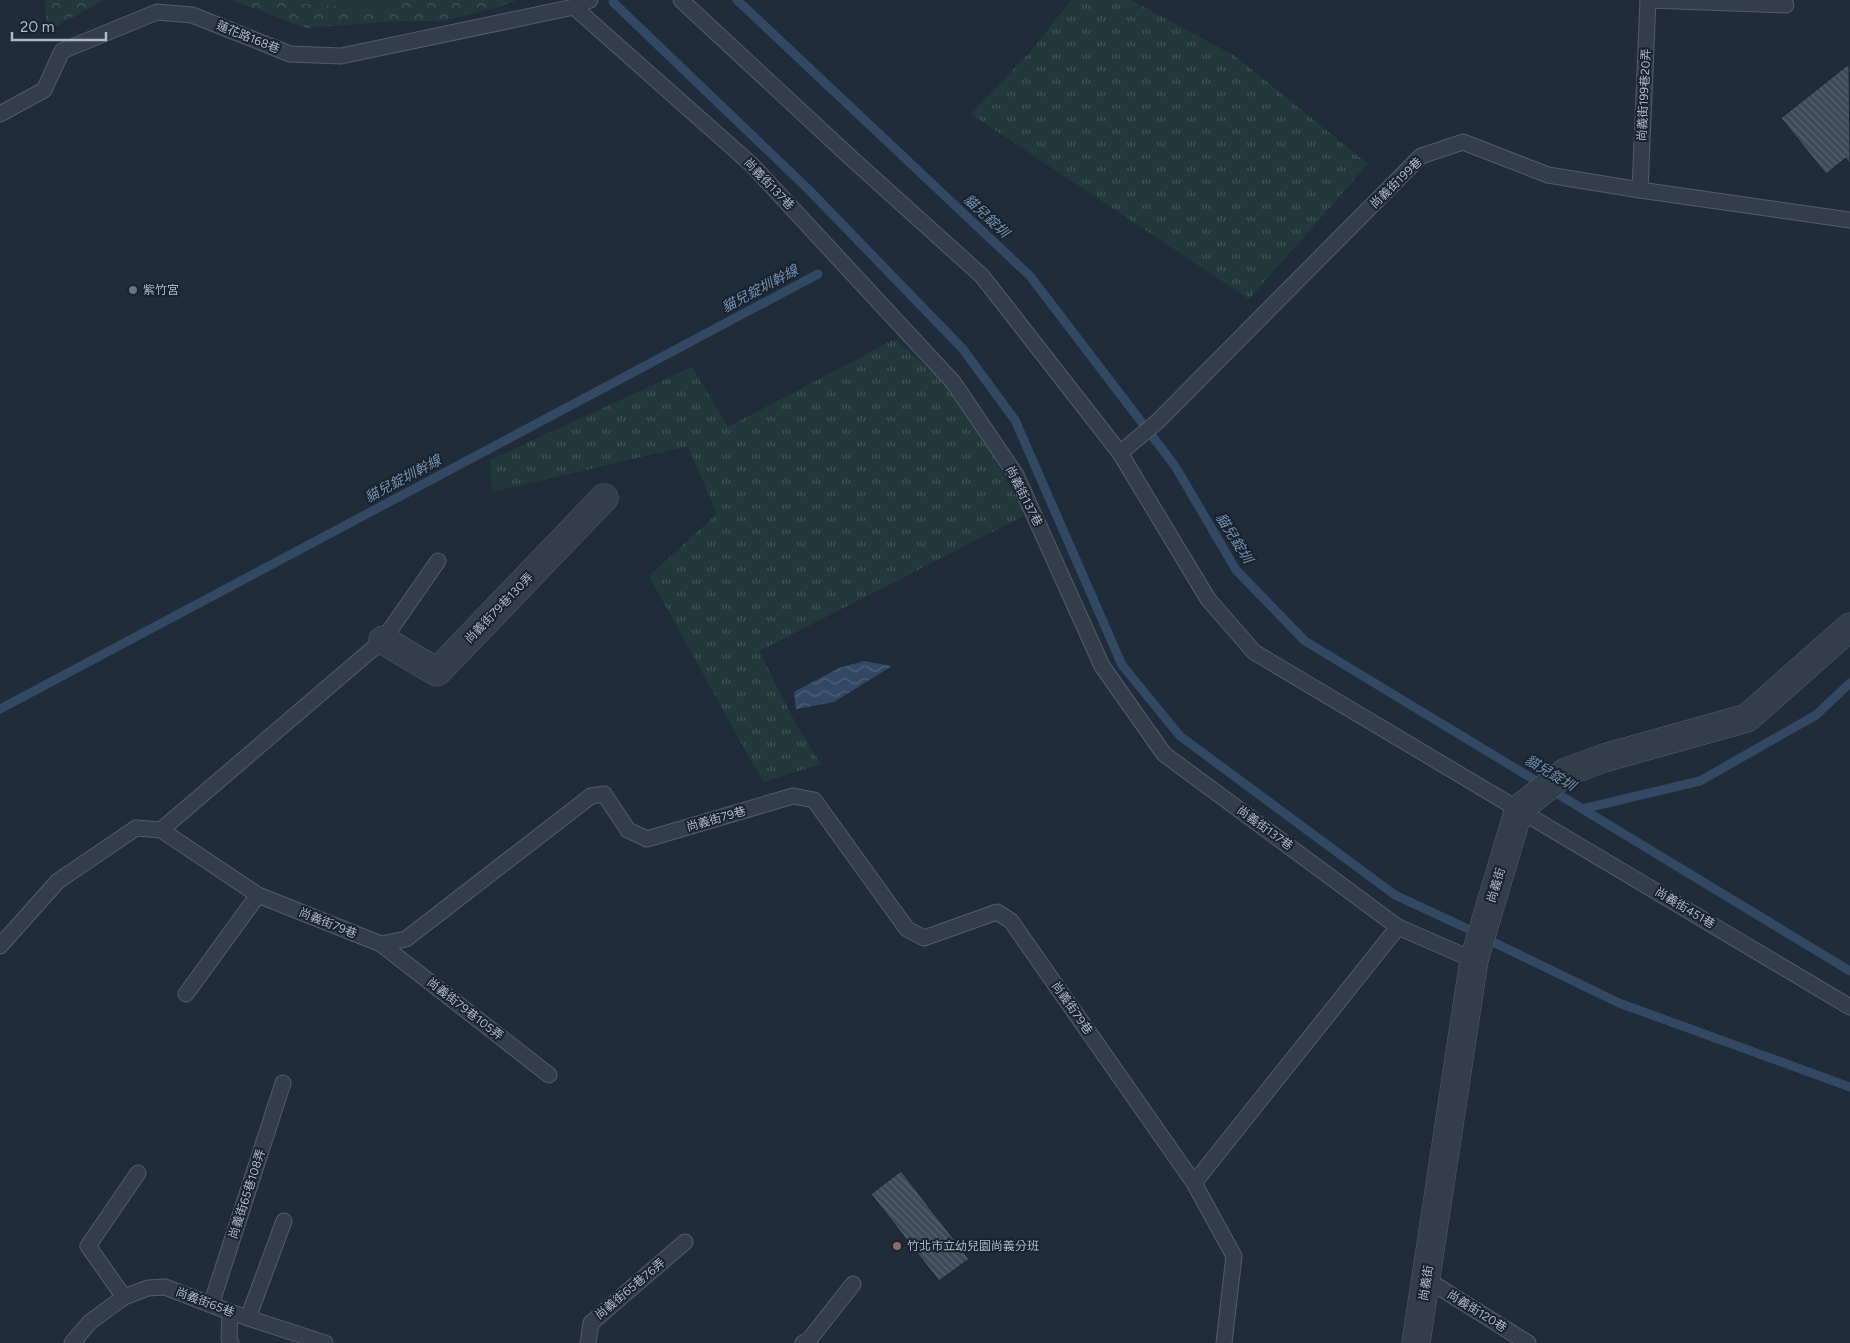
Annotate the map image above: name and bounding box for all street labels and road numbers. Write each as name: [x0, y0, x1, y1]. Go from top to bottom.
street label: 蓮花路168巷: [214, 18, 282, 56]
street label: 尚義街199巷20弄: [1635, 48, 1653, 142]
street label: 尚義街137巷: [741, 155, 797, 213]
street label: 尚義街199巷: [1367, 155, 1425, 211]
street label: 尚義街137巷: [1003, 463, 1045, 529]
street label: 尚義街79巷130弄: [462, 570, 536, 646]
street label: 尚義街137巷: [1234, 803, 1296, 853]
street label: 尚義街79巷: [685, 804, 747, 834]
street label: 尚義街: [1484, 866, 1508, 904]
street label: 尚義街451巷: [1653, 885, 1717, 931]
street label: 尚義街79巷: [297, 905, 359, 941]
street label: 尚義街79巷105弄: [424, 975, 506, 1043]
street label: 尚義街79巷: [1049, 979, 1095, 1037]
street label: 尚義街65巷108弄: [226, 1147, 268, 1241]
street label: 尚義街65巷76弄: [592, 1256, 668, 1322]
street label: 尚義街: [1416, 1264, 1436, 1302]
street label: 尚義街65巷: [174, 1284, 236, 1320]
street label: 尚義街120巷: [1445, 1287, 1509, 1335]

